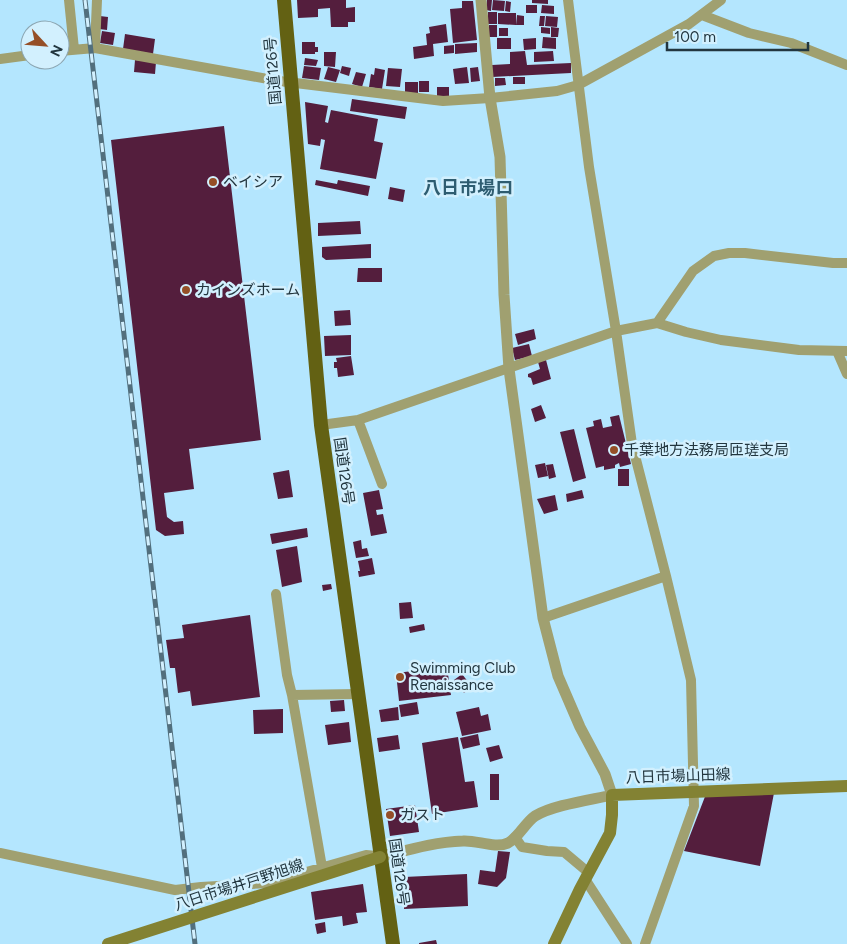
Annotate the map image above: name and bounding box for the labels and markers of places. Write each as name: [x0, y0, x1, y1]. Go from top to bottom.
place label: ベイシア: [223, 173, 283, 191]
marker: ベイシア: [207, 176, 219, 188]
place label: カインズホーム: [196, 281, 300, 299]
marker: カインズホーム: [180, 284, 192, 296]
place label: 千葉地方法務局匝瑳支局: [624, 441, 789, 459]
marker: 千葉地方法務局匝瑳支局: [608, 444, 620, 456]
place label: Swimming Club Renaissance: [410, 659, 516, 694]
marker: Swimming Club Renaissance: [394, 671, 406, 683]
place label: ガスト: [400, 806, 445, 824]
marker: ガスト: [384, 809, 396, 821]

